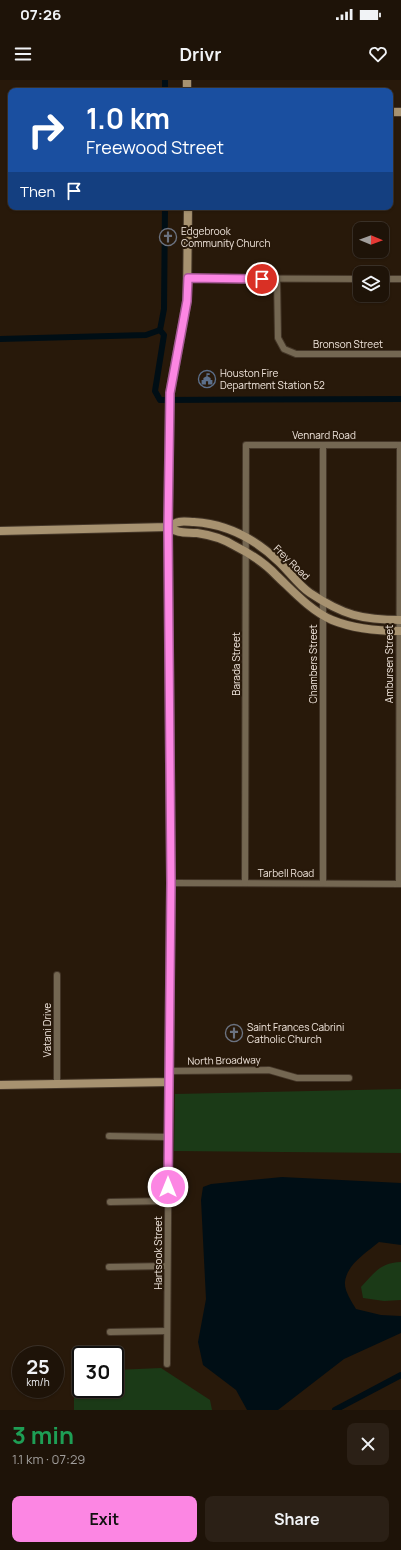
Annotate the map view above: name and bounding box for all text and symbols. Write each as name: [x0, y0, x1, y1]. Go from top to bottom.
text: 07:26: [20, 4, 61, 25]
text: Drivr: [180, 42, 221, 66]
icon: menu: [12, 43, 34, 65]
icon: heart: [367, 43, 389, 65]
text: 1.0 km: [86, 99, 170, 137]
icon: right: [20, 104, 72, 156]
text: Freewood Street: [86, 135, 224, 159]
icon: arrive: [63, 180, 85, 202]
text: Then: [20, 181, 55, 202]
north arrow: [353, 222, 389, 258]
map controls: [353, 222, 389, 302]
place label: Edgebrook Community Church: [181, 224, 270, 250]
church icon: Edgebrook Community Church: [158, 227, 178, 247]
pin: [245, 262, 279, 296]
button: layers: [353, 266, 389, 302]
icon: arrive: [251, 268, 273, 290]
street label: Bronson Street: [313, 337, 383, 351]
place label: Houston Fire Department Station 52: [220, 366, 325, 392]
public building icon: Houston Fire Department Station 52: [197, 369, 217, 389]
street label: Vennard Road: [292, 428, 356, 442]
street label: Frey Road: [271, 541, 313, 583]
street label: Chambers Street: [306, 625, 320, 703]
street label: Ambursen Street: [382, 625, 396, 703]
street label: Barada Street: [229, 632, 243, 696]
street label: Tarbell Road: [258, 866, 314, 880]
street label: Vatani Drive: [40, 1003, 54, 1057]
place label: Saint Frances Cabrini Catholic Church: [247, 1020, 344, 1046]
church icon: Saint Frances Cabrini Catholic Church: [224, 1023, 244, 1043]
street label: North Broadway: [187, 1052, 261, 1068]
position arrow: [147, 1166, 189, 1208]
street label: Hartsook Street: [151, 1216, 165, 1290]
speed limit sign: 30: [72, 1346, 124, 1398]
text: 25: [26, 1353, 50, 1380]
text: km/h: [26, 1375, 50, 1389]
text: 3 min: [12, 1418, 74, 1451]
button: close: [347, 1423, 389, 1465]
text: 1.1 km · 07:29: [12, 1450, 85, 1468]
button: Exit: [12, 1496, 197, 1542]
button: Share: [205, 1496, 389, 1542]

